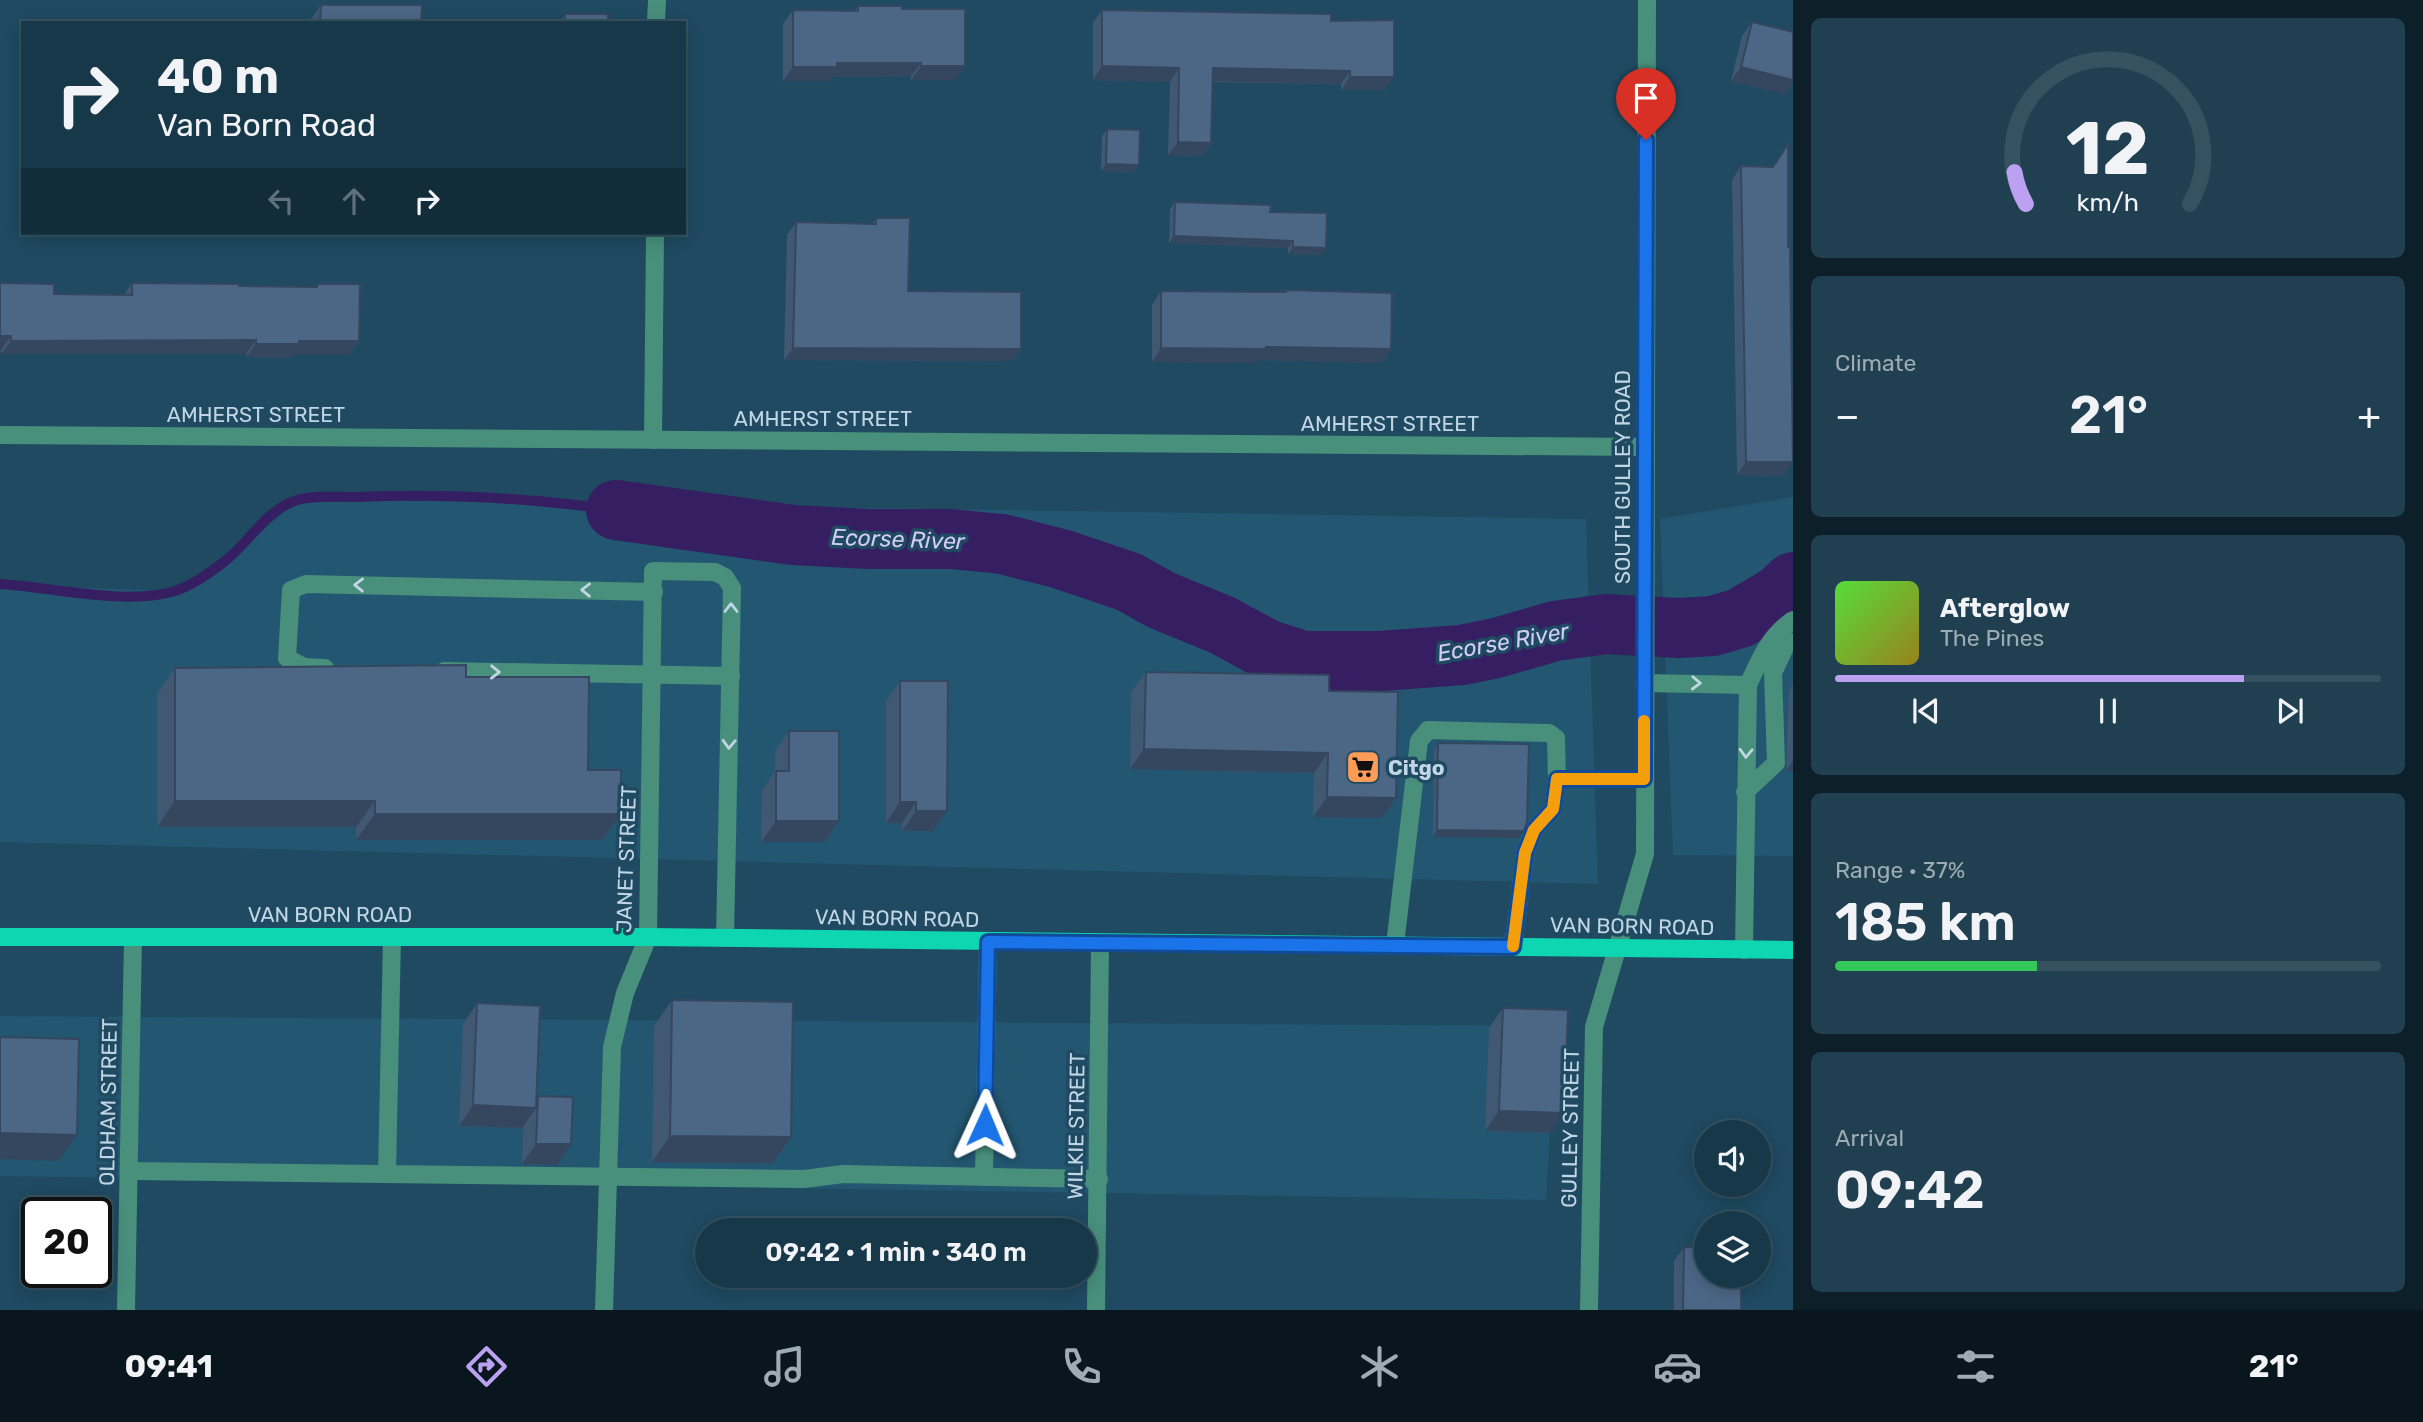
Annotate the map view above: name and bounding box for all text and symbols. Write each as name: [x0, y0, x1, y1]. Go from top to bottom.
text: 40 m: [157, 47, 279, 105]
icon: right: [42, 49, 133, 140]
pin: [1616, 68, 1676, 140]
icon: arrive: [1627, 79, 1665, 117]
text: Van Born Road: [157, 106, 376, 144]
text: 12: [2066, 107, 2150, 193]
icon: left: [262, 182, 300, 220]
icon: ahead: [335, 182, 373, 220]
icon: right: [408, 182, 446, 220]
text: km/h: [2077, 188, 2139, 217]
text: Climate: [1835, 349, 1916, 377]
street label: SOUTH GULLEY ROAD: [1610, 370, 1635, 584]
text: 21°: [2069, 384, 2148, 446]
text: −: [1835, 393, 1860, 439]
text: +: [2357, 393, 2381, 439]
street label: AMHERST STREET: [167, 402, 345, 427]
street label: AMHERST STREET: [734, 406, 912, 431]
street label: AMHERST STREET: [1301, 411, 1479, 436]
water label: Ecorse River: [831, 523, 966, 555]
one-way arrow: [353, 578, 364, 593]
one-way arrow: [580, 583, 591, 598]
text: Afterglow: [1940, 593, 2070, 624]
one-way arrow: [724, 602, 739, 613]
water label: Ecorse River: [1435, 616, 1572, 667]
text: The Pines: [1940, 624, 2044, 652]
one-way arrow: [489, 665, 500, 680]
one-way arrow: [1692, 675, 1702, 691]
icon: previous: [1907, 692, 1945, 730]
icon: pause: [2089, 692, 2127, 730]
icon: next: [2271, 692, 2309, 730]
one-way arrow: [721, 739, 736, 750]
supermarket icon: Citgo: [1344, 748, 1382, 786]
one-way arrow: [1739, 748, 1754, 759]
place label: Citgo: [1388, 755, 1445, 780]
street label: JANET STREET: [611, 785, 641, 933]
text: Range · 37%: [1835, 856, 1965, 884]
text: 185 km: [1835, 891, 2016, 953]
street label: VAN BORN ROAD: [248, 902, 412, 927]
street label: VAN BORN ROAD: [815, 904, 979, 932]
street label: VAN BORN ROAD: [1550, 912, 1714, 940]
street label: OLDHAM STREET: [94, 1018, 122, 1186]
street label: GULLEY STREET: [1556, 1048, 1584, 1208]
street label: WILKIE STREET: [1062, 1052, 1090, 1200]
position arrow: [948, 1088, 1022, 1162]
map controls: [1694, 1120, 1771, 1288]
button: sound: [1694, 1120, 1771, 1197]
text: Arrival: [1835, 1124, 1904, 1152]
text: 09:42: [1835, 1159, 1985, 1221]
speed limit sign: 20: [21, 1197, 112, 1288]
button: layers: [1694, 1211, 1771, 1288]
text: 09:42 · 1 min · 340 m: [765, 1237, 1027, 1268]
icon: directions: [462, 1342, 511, 1391]
icon: music: [760, 1342, 809, 1391]
icon: phone: [1057, 1342, 1106, 1391]
icon: climate: [1355, 1342, 1404, 1391]
icon: car: [1653, 1342, 1702, 1391]
icon: filters: [1951, 1342, 2000, 1391]
text: 09:41: [124, 1347, 213, 1385]
text: 21°: [2249, 1347, 2299, 1385]

